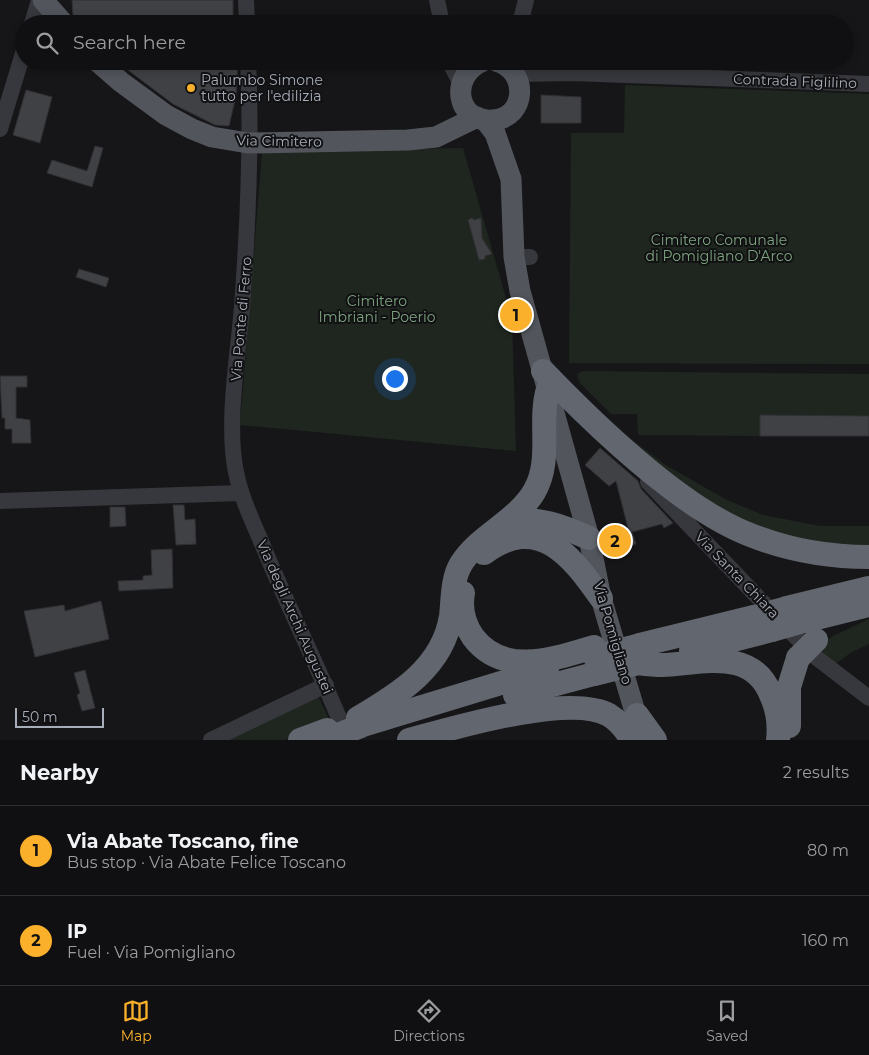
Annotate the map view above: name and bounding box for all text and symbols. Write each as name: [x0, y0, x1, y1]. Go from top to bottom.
search box: [15, 15, 854, 70]
icon: search: [33, 29, 61, 57]
text: Search here: [73, 31, 186, 54]
street label: Contrada Figlilino: [733, 70, 857, 92]
place label: Palumbo Simone tutto per l'edilizia: [201, 71, 323, 105]
marker: Palumbo Simone tutto per l'edilizia: [185, 82, 197, 94]
street label: Via Cimitero: [236, 131, 322, 151]
park label: Cimitero Comunale di Pomigliano D'Arco: [645, 231, 793, 265]
street label: Via Ponte di Ferro: [227, 256, 255, 382]
park label: Cimitero Imbriani - Poerio: [318, 292, 436, 326]
pin: 1: [500, 296, 532, 334]
your location: [382, 366, 408, 392]
pin: 2: [599, 522, 631, 560]
street label: Via Santa Chiara: [691, 528, 783, 622]
street label: Via degli Archi Augustei: [253, 537, 337, 697]
street label: Via Pomigliano: [590, 580, 636, 687]
scale bar: [15, 705, 104, 728]
text: 50 m: [22, 708, 58, 726]
text: Nearby: [20, 760, 99, 785]
text: 2 results: [783, 763, 849, 782]
text: Via Abate Toscano, fine: [67, 830, 299, 853]
text: 1: [33, 841, 39, 860]
text: 80 m: [807, 841, 849, 860]
text: Bus stop · Via Abate Felice Toscano: [67, 853, 346, 872]
text: IP: [67, 920, 87, 943]
text: 2: [31, 931, 41, 950]
text: 160 m: [802, 931, 849, 950]
text: Fuel · Via Pomigliano: [67, 943, 235, 962]
tab: Map: [121, 997, 152, 1045]
tab: Directions: [393, 997, 465, 1045]
tab: Saved: [706, 997, 748, 1045]

